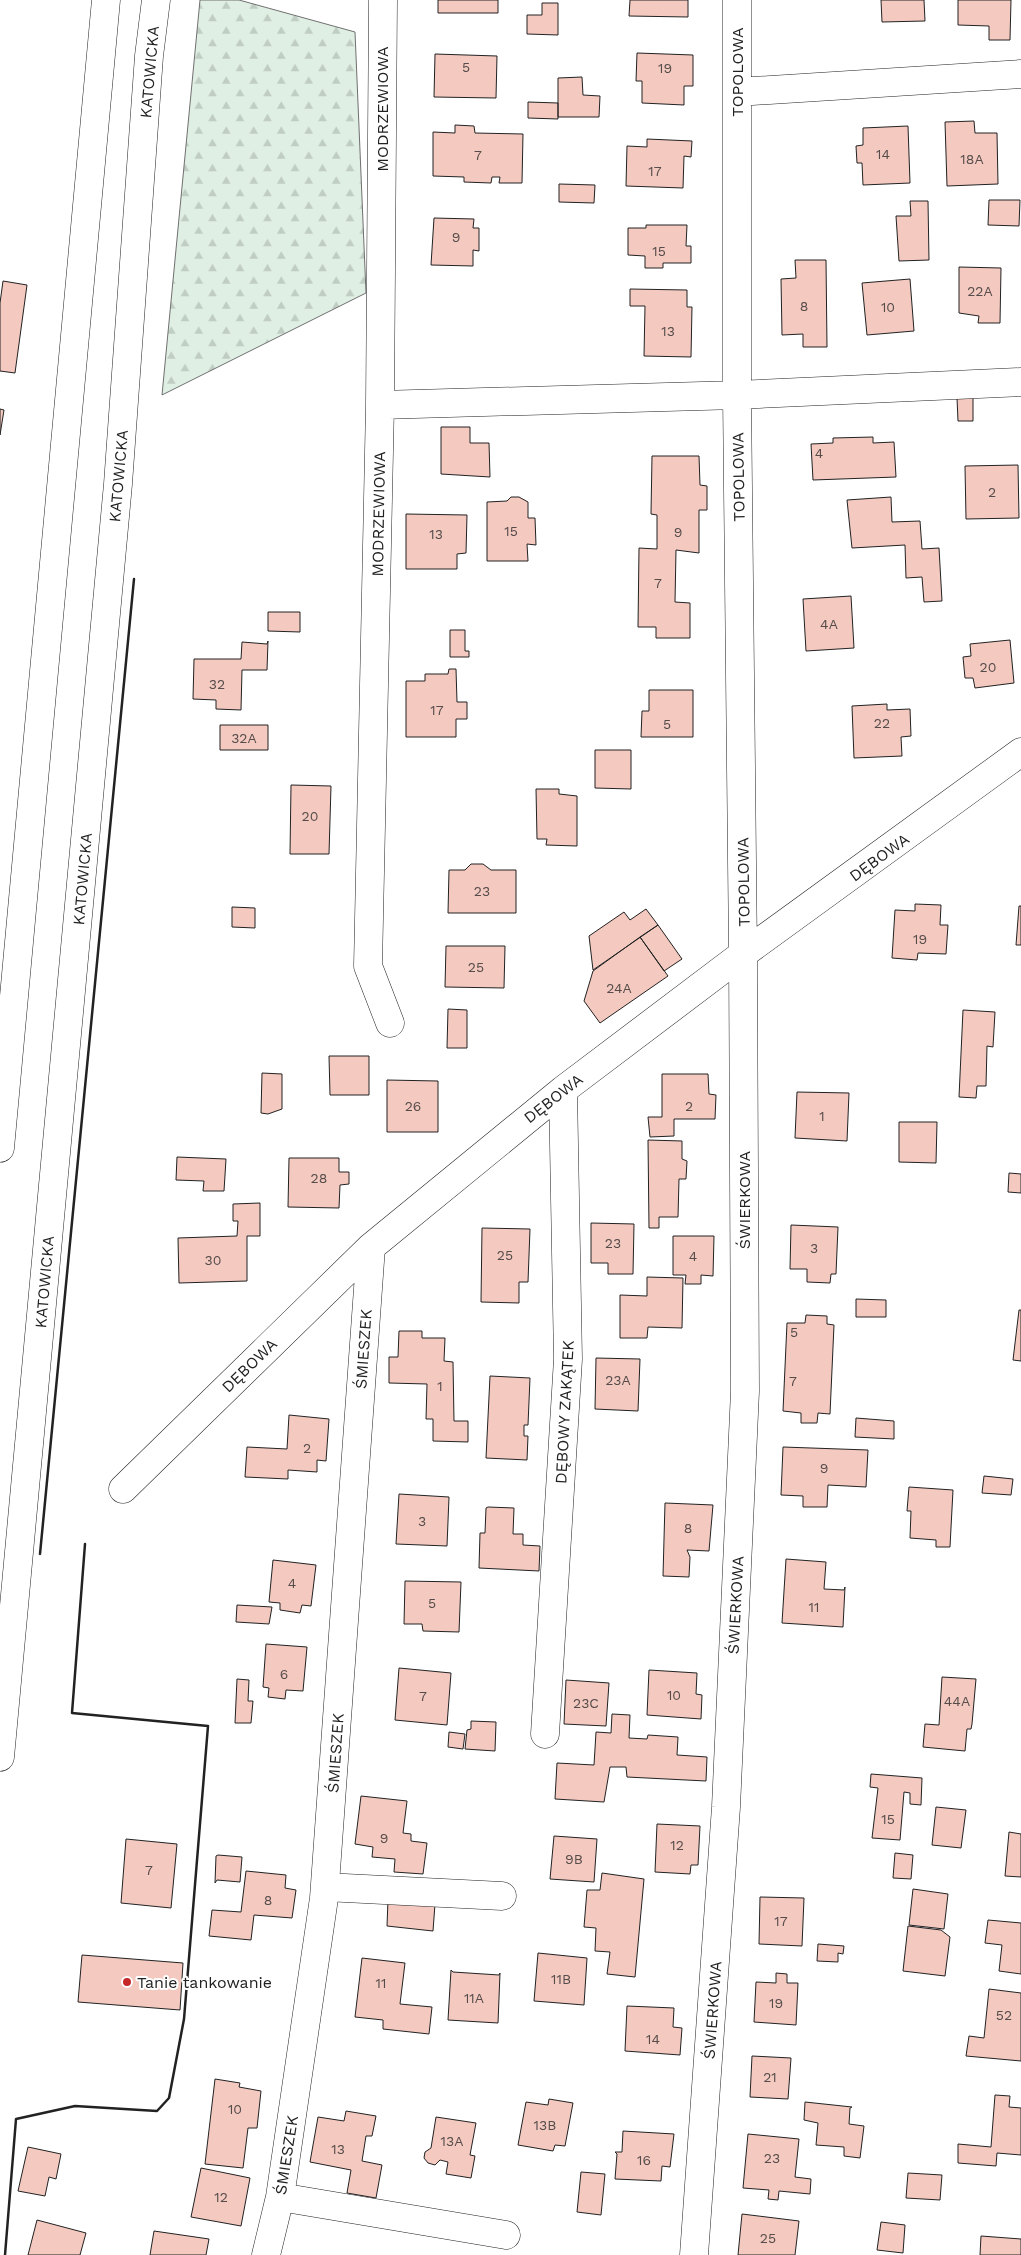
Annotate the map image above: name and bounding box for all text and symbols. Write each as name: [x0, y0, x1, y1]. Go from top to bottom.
street label: KATOWICKA: [136, 25, 163, 119]
street label: TOPOLOWA: [728, 27, 747, 117]
street label: MODRZEWIOWA: [373, 46, 392, 172]
house number: 5: [462, 59, 470, 75]
house number: 19: [658, 60, 672, 76]
house number: 14: [876, 146, 890, 162]
house number: 7: [474, 147, 482, 163]
house number: 18A: [960, 151, 984, 167]
house number: 17: [648, 163, 662, 179]
house number: 9: [452, 229, 460, 245]
house number: 15: [652, 243, 666, 259]
house number: 22A: [967, 283, 993, 299]
house number: 8: [800, 298, 808, 314]
house number: 10: [881, 299, 895, 315]
house number: 13: [661, 323, 675, 339]
street label: KATOWICKA: [105, 429, 132, 523]
street label: TOPOLOWA: [728, 432, 749, 522]
house number: 4: [815, 445, 823, 461]
street label: MODRZEWIOWA: [368, 451, 389, 577]
house number: 2: [988, 484, 996, 500]
house number: 15: [504, 523, 518, 539]
house number: 9: [674, 524, 682, 540]
house number: 13: [429, 526, 443, 542]
house number: 7: [654, 575, 662, 591]
house number: 4A: [820, 616, 838, 632]
house number: 20: [980, 659, 996, 675]
house number: 32: [209, 676, 225, 692]
house number: 17: [430, 702, 444, 718]
house number: 22: [874, 715, 890, 731]
house number: 5: [663, 716, 671, 732]
house number: 32A: [231, 730, 257, 746]
house number: 20: [302, 808, 318, 824]
street label: DĘBOWA: [846, 829, 913, 885]
street label: KATOWICKA: [69, 832, 96, 926]
street label: TOPOLOWA: [733, 837, 754, 927]
house number: 23: [474, 883, 490, 899]
house number: 19: [913, 931, 927, 947]
house number: 25: [468, 959, 484, 975]
house number: 24A: [606, 980, 632, 996]
street label: DĘBOWA: [520, 1069, 587, 1127]
house number: 26: [405, 1098, 421, 1114]
house number: 2: [685, 1098, 693, 1114]
house number: 1: [819, 1108, 825, 1124]
street label: ŚWIERKOWA: [735, 1150, 754, 1249]
house number: 28: [311, 1170, 327, 1186]
street label: KATOWICKA: [31, 1235, 58, 1329]
house number: 23: [605, 1235, 621, 1251]
house number: 3: [810, 1240, 818, 1256]
house number: 25: [497, 1247, 513, 1263]
house number: 4: [689, 1248, 697, 1264]
house number: 30: [205, 1252, 221, 1268]
street label: ŚMIESZEK: [351, 1308, 376, 1390]
house number: 5: [790, 1324, 798, 1340]
street label: DĘBOWA: [218, 1334, 281, 1396]
street label: DĘBOWY ZAKĄTEK: [551, 1339, 578, 1484]
house number: 23A: [605, 1372, 631, 1388]
house number: 7: [789, 1373, 797, 1389]
house number: 1: [437, 1378, 443, 1394]
house number: 2: [303, 1440, 311, 1456]
house number: 9: [820, 1460, 828, 1476]
house number: 3: [418, 1513, 426, 1529]
house number: 8: [684, 1520, 692, 1536]
street label: ŚWIERKOWA: [723, 1555, 748, 1655]
house number: 4: [288, 1575, 296, 1591]
house number: 5: [428, 1595, 436, 1611]
house number: 11: [809, 1599, 819, 1615]
house number: 6: [280, 1666, 288, 1682]
house number: 10: [667, 1687, 681, 1703]
house number: 7: [419, 1688, 427, 1704]
house number: 44A: [944, 1693, 970, 1709]
house number: 23C: [573, 1695, 599, 1711]
street label: ŚMIESZEK: [323, 1712, 348, 1794]
house number: 15: [881, 1811, 895, 1827]
house number: 9: [380, 1830, 388, 1846]
house number: 12: [670, 1837, 684, 1853]
house number: 9B: [565, 1851, 583, 1867]
house number: 7: [145, 1862, 153, 1878]
house number: 8: [264, 1892, 272, 1908]
house number: 17: [774, 1913, 788, 1929]
street label: ŚWIERKOWA: [700, 1960, 725, 2060]
house number: 11B: [551, 1971, 571, 1987]
place label: Tanie tankowanie: [137, 1973, 272, 1992]
house number: 11: [376, 1975, 386, 1991]
marker: Tanie tankowanie: [121, 1976, 133, 1988]
house number: 11A: [464, 1990, 484, 2006]
house number: 19: [769, 1995, 783, 2011]
house number: 52: [996, 2007, 1012, 2023]
house number: 14: [646, 2031, 660, 2047]
house number: 21: [763, 2069, 777, 2085]
house number: 10: [228, 2101, 242, 2117]
street label: ŚMIESZEK: [271, 2114, 302, 2196]
house number: 13B: [534, 2117, 556, 2133]
house number: 13A: [441, 2133, 463, 2149]
house number: 13: [331, 2141, 345, 2157]
house number: 23: [764, 2150, 780, 2166]
house number: 16: [637, 2152, 651, 2168]
house number: 12: [214, 2189, 228, 2205]
house number: 25: [760, 2230, 776, 2246]

